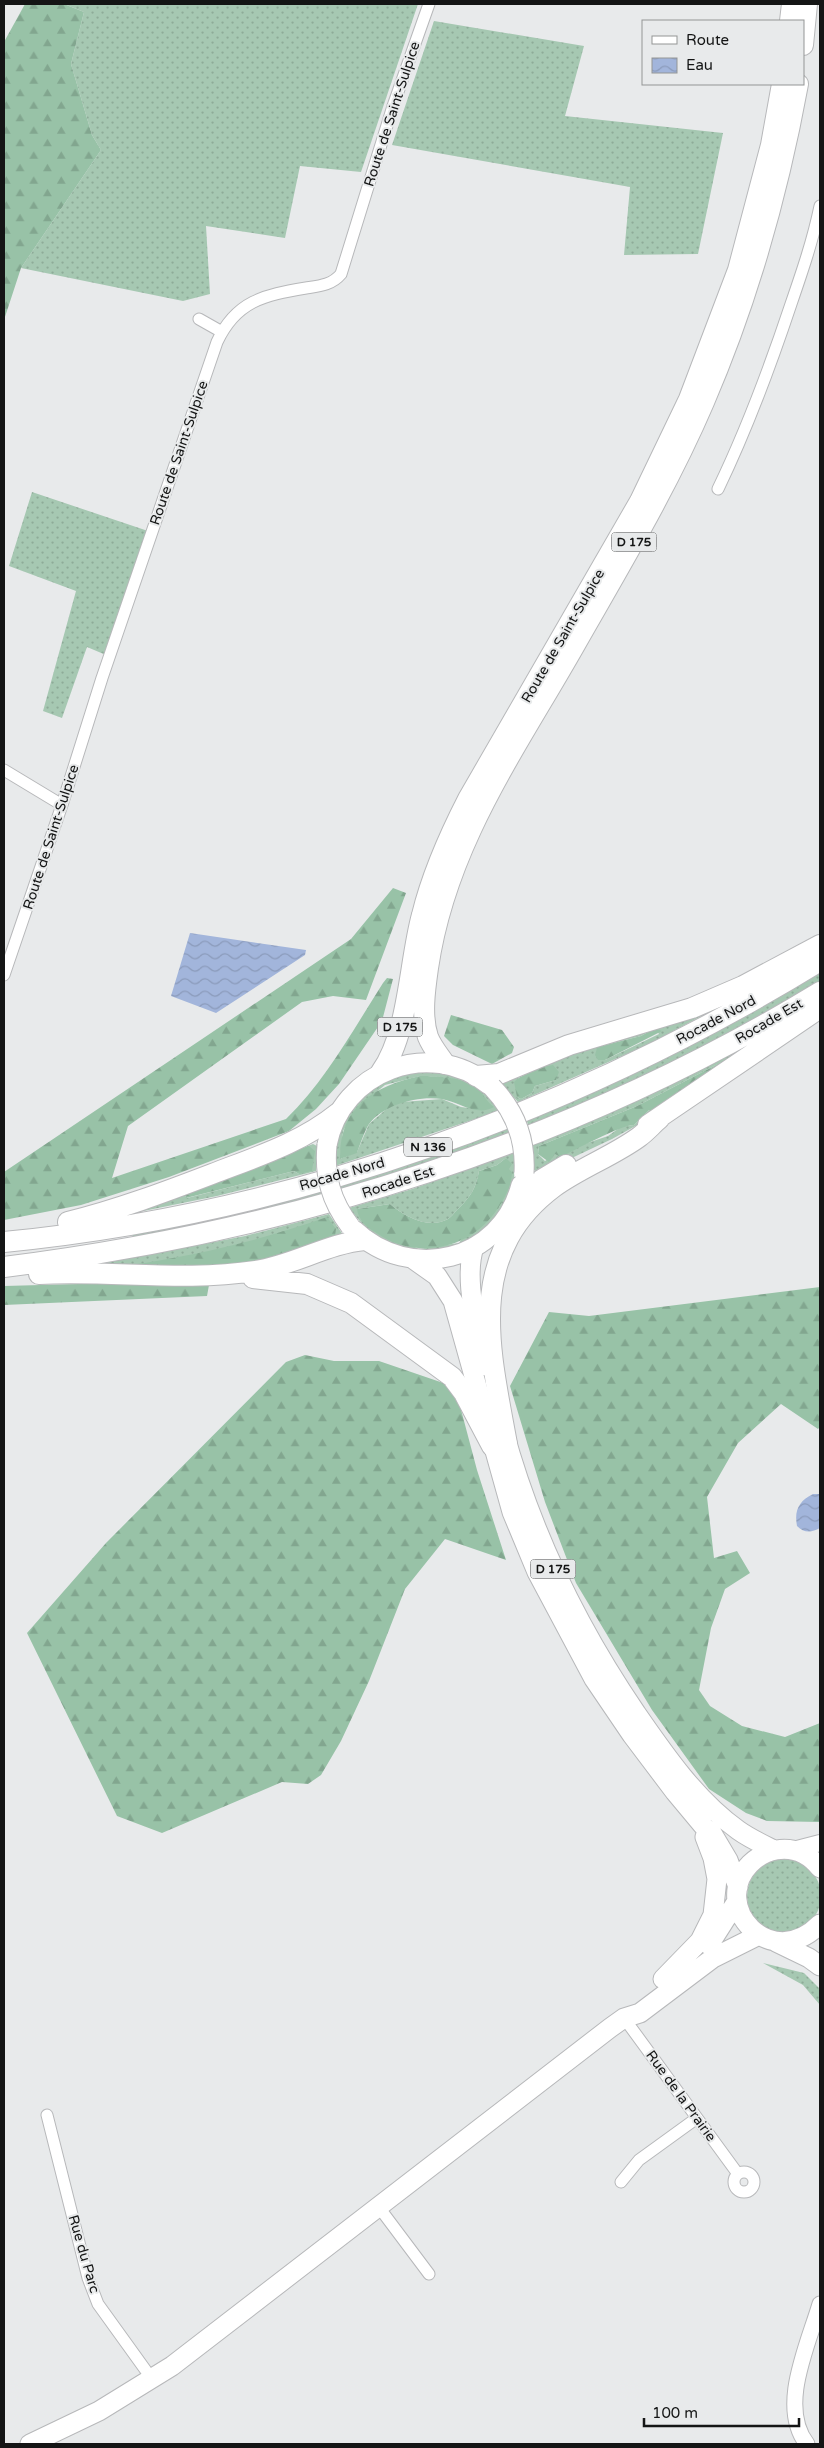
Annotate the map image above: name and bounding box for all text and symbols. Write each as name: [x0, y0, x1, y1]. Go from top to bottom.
legend: [642, 20, 804, 85]
text: Route: [686, 31, 729, 49]
street label: Route de Saint-Sulpice: [361, 39, 424, 189]
text: Eau: [686, 56, 713, 74]
street label: Route de Saint-Sulpice: [146, 379, 212, 527]
road number: D 175: [612, 532, 656, 552]
street label: Route de Saint-Sulpice: [518, 566, 608, 706]
street label: Route de Saint-Sulpice: [20, 762, 83, 912]
street label: Rocade Nord: [673, 992, 759, 1048]
street label: Rocade Est: [732, 995, 806, 1047]
road number: D 175: [378, 1018, 422, 1036]
road number: N 136: [404, 1138, 452, 1156]
street label: Rocade Nord: [297, 1154, 387, 1194]
street label: Rocade Est: [360, 1162, 437, 1202]
road number: D 175: [530, 1560, 576, 1578]
street label: Rue de la Prairie: [642, 2047, 720, 2145]
street label: Rue du Parc: [65, 2213, 103, 2295]
scale bar: [644, 2396, 799, 2428]
text: 100 m: [652, 2404, 698, 2422]

